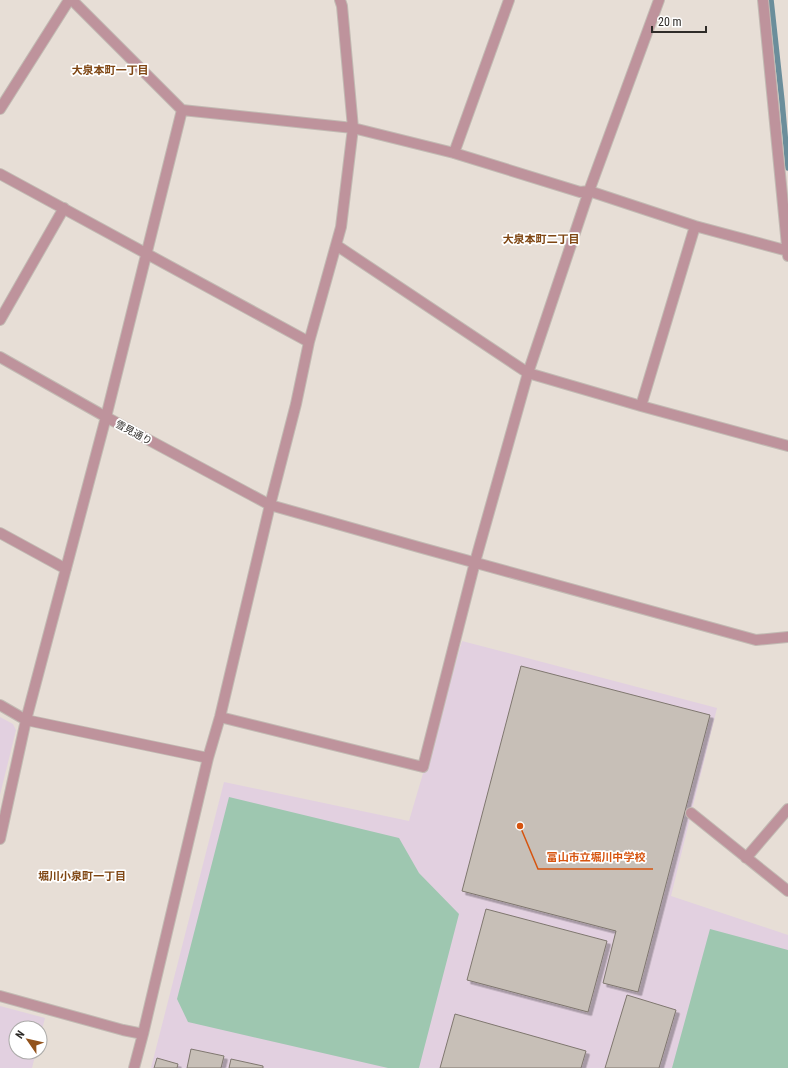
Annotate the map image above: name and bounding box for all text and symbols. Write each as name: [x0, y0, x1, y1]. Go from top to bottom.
scale bar: [652, 8, 706, 34]
text: 20 m: [658, 15, 682, 29]
district label: 大泉本町一丁目: [72, 64, 149, 77]
district label: 大泉本町二丁目: [503, 233, 580, 246]
street label: 雪見通り: [114, 418, 154, 447]
callout: 富山市立堀川中学校: [538, 846, 653, 869]
text: 富山市立堀川中学校: [547, 851, 646, 864]
district label: 堀川小泉町一丁目: [38, 870, 126, 883]
north arrow: [8, 1020, 48, 1060]
text: N: [13, 1028, 28, 1041]

